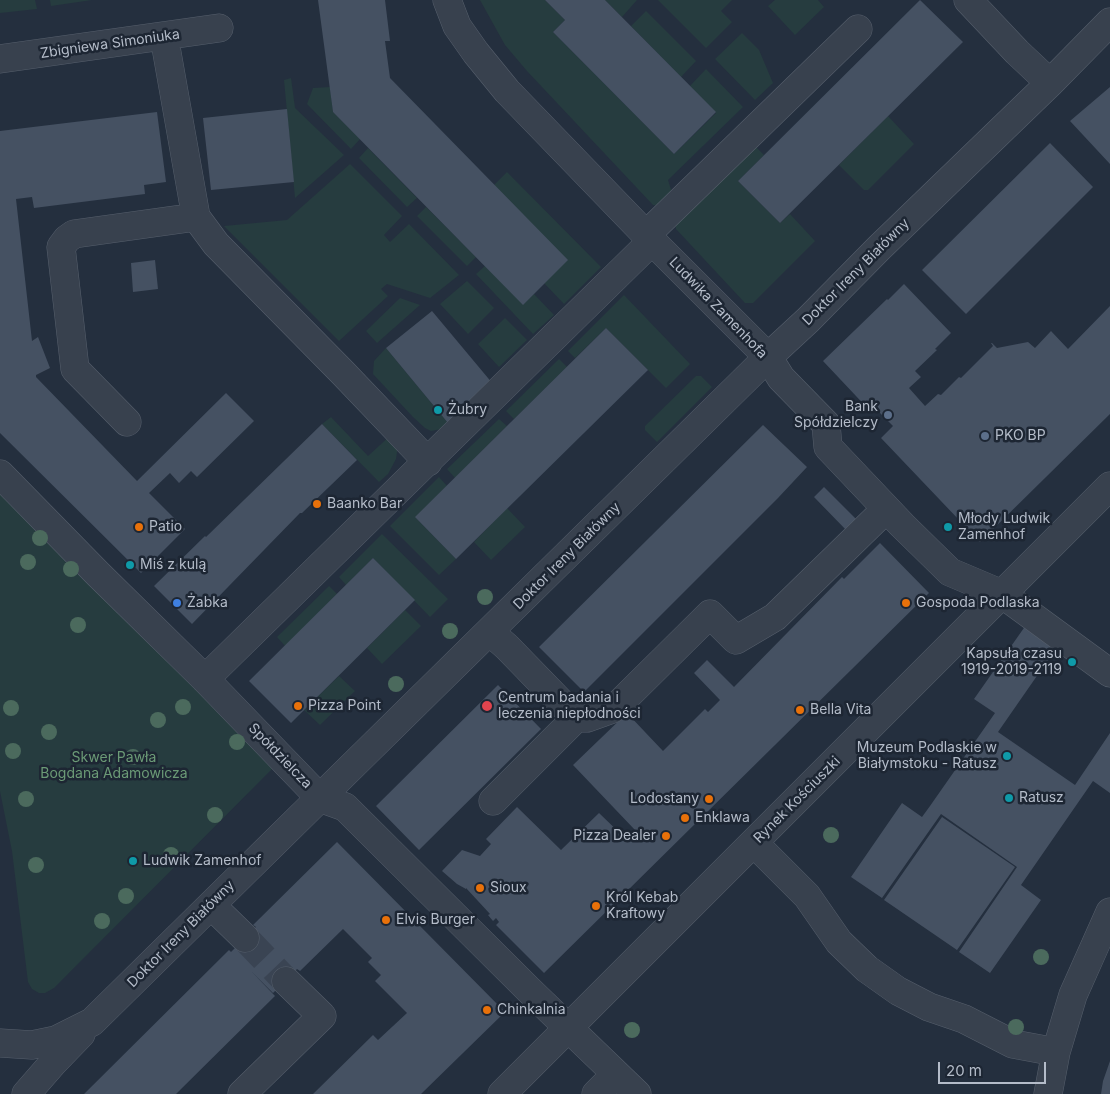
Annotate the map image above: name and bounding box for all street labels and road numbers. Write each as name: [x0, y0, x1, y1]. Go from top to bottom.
street label: Zbigniewa Simoniuka: [39, 26, 181, 62]
street label: Doktor Ireny Białówny: [799, 215, 913, 329]
street label: Ludwika Zamenhofa: [665, 254, 771, 362]
street label: Doktor Ireny Białówny: [510, 499, 624, 613]
street label: Spółdzielcza: [245, 720, 315, 792]
street label: Rynek Kościuszki: [750, 753, 844, 847]
street label: Doktor Ireny Białówny: [124, 877, 238, 991]

